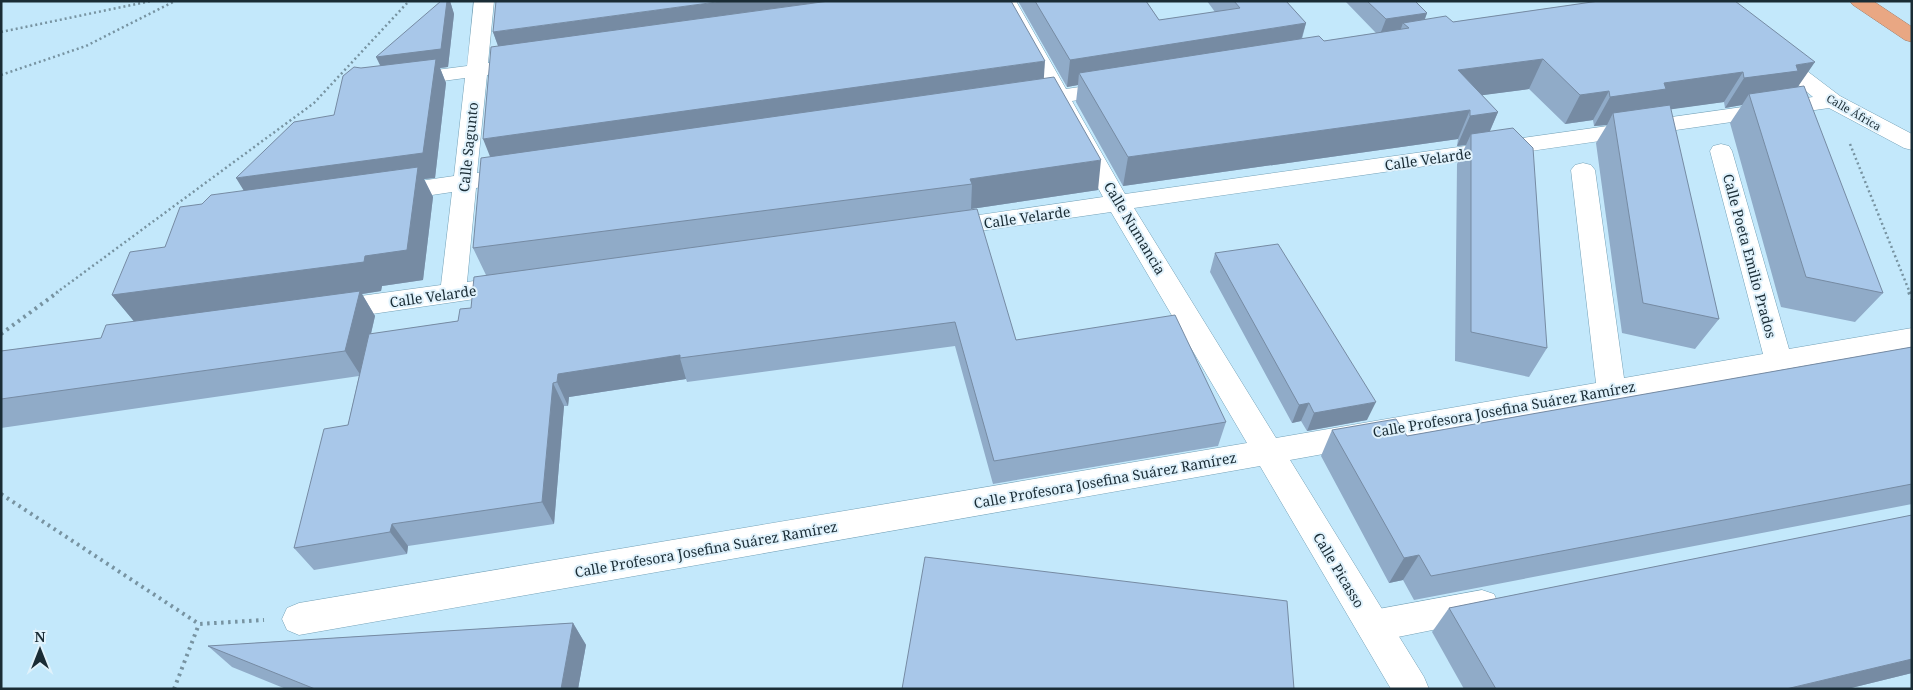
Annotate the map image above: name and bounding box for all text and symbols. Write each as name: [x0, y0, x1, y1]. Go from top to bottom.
street label: Calle África: [1824, 90, 1884, 134]
street label: Calle Sagunto: [454, 101, 482, 193]
street label: Calle Velarde: [1383, 144, 1473, 174]
street label: Calle Poeta Emilio Prados: [1719, 172, 1781, 340]
street label: Calle Numancia: [1100, 178, 1170, 278]
street label: Calle Velarde: [982, 202, 1072, 232]
street label: Calle Velarde: [388, 281, 478, 311]
street label: Calle Profesora Josefina Suárez Ramírez: [1371, 377, 1637, 441]
street label: Calle Profesora Josefina Suárez Ramírez: [972, 448, 1238, 512]
street label: Calle Profesora Josefina Suárez Ramírez: [573, 517, 839, 581]
street label: Calle Picasso: [1309, 529, 1369, 611]
north arrow: [15, 625, 65, 675]
text: N: [34, 627, 46, 646]

